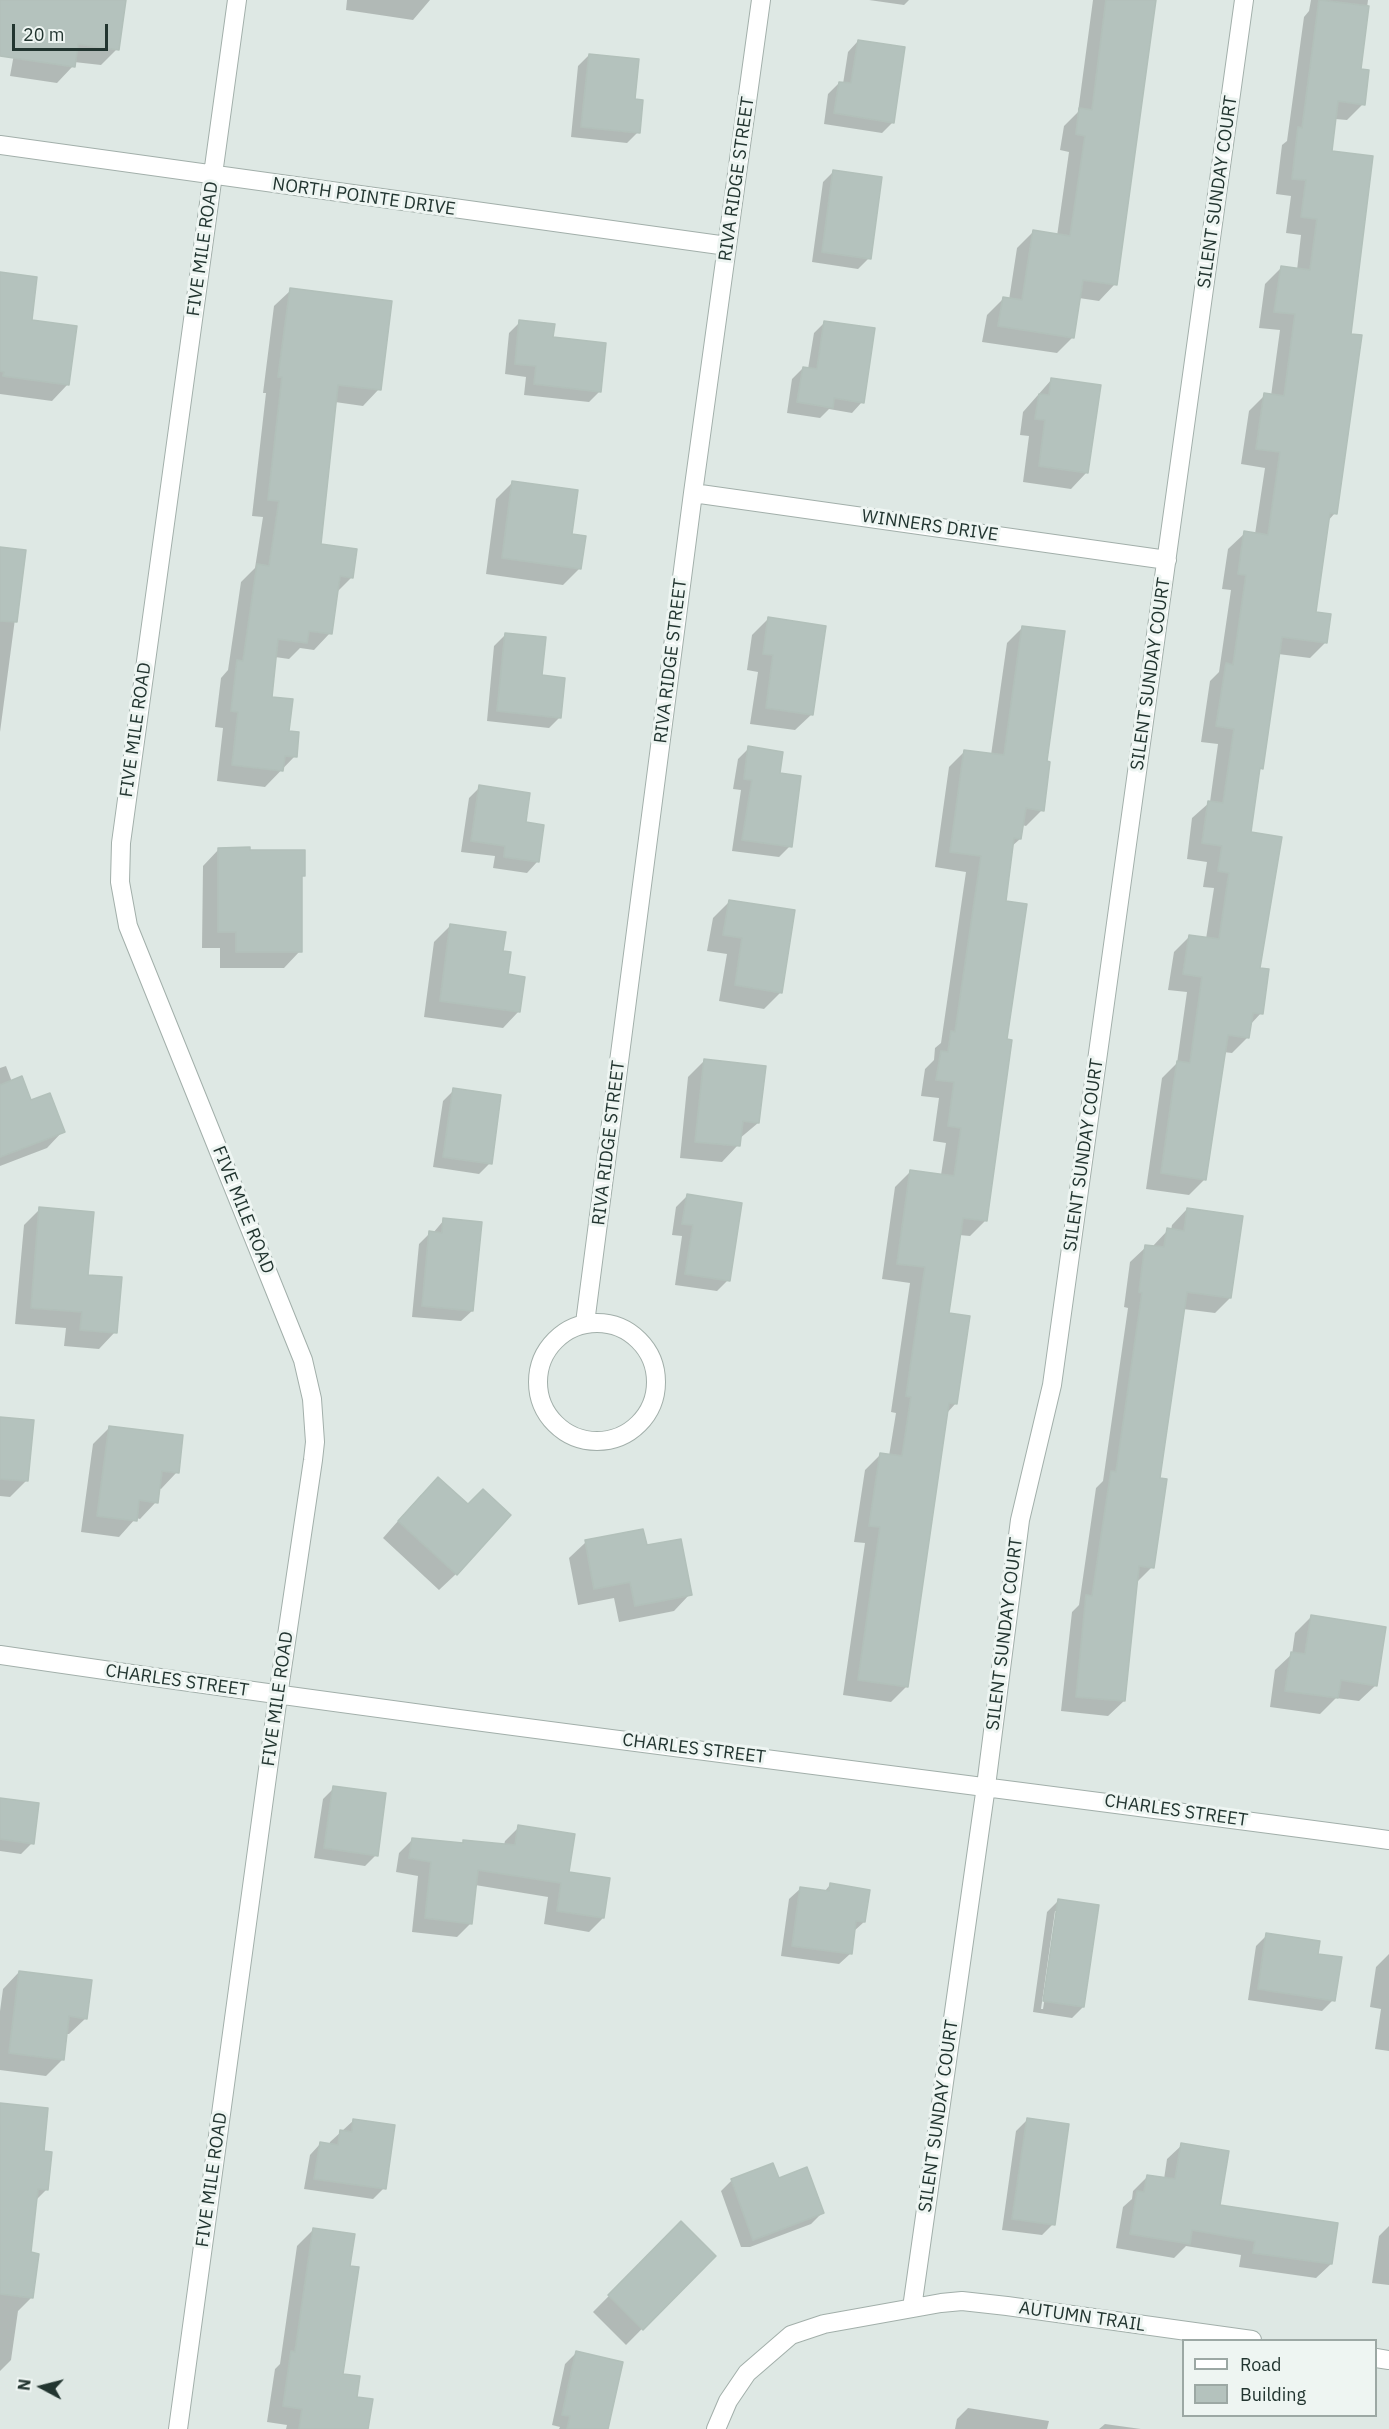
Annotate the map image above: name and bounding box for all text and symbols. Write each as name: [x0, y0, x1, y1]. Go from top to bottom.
scale bar: [15, 12, 111, 50]
text: 20 m: [23, 23, 65, 46]
street label: SILENT SUNDAY COURT: [1194, 94, 1242, 290]
street label: RIVA RIDGE STREET: [715, 95, 759, 263]
street label: NORTH POINTE DRIVE: [271, 173, 457, 221]
street label: FIVE MILE ROAD: [183, 180, 223, 318]
street label: WINNERS DRIVE: [860, 506, 1000, 546]
street label: SILENT SUNDAY COURT: [1127, 576, 1175, 772]
street label: RIVA RIDGE STREET: [650, 577, 692, 745]
street label: FIVE MILE ROAD: [116, 661, 156, 799]
street label: SILENT SUNDAY COURT: [1060, 1057, 1108, 1253]
street label: RIVA RIDGE STREET: [588, 1059, 630, 1227]
street label: FIVE MILE ROAD: [208, 1143, 278, 1277]
street label: SILENT SUNDAY COURT: [982, 1536, 1028, 1732]
street label: FIVE MILE ROAD: [258, 1630, 298, 1768]
street label: CHARLES STREET: [104, 1660, 250, 1702]
street label: CHARLES STREET: [621, 1729, 767, 1769]
street label: CHARLES STREET: [1103, 1790, 1249, 1832]
street label: SILENT SUNDAY COURT: [915, 2018, 963, 2214]
street label: FIVE MILE ROAD: [192, 2111, 232, 2249]
street label: AUTUMN TRAIL: [1018, 2297, 1146, 2337]
legend: [1182, 2339, 1377, 2417]
text: Road: [1240, 2353, 1281, 2376]
north arrow: [12, 2357, 72, 2417]
text: N: [14, 2378, 35, 2392]
text: Building: [1240, 2383, 1306, 2406]

